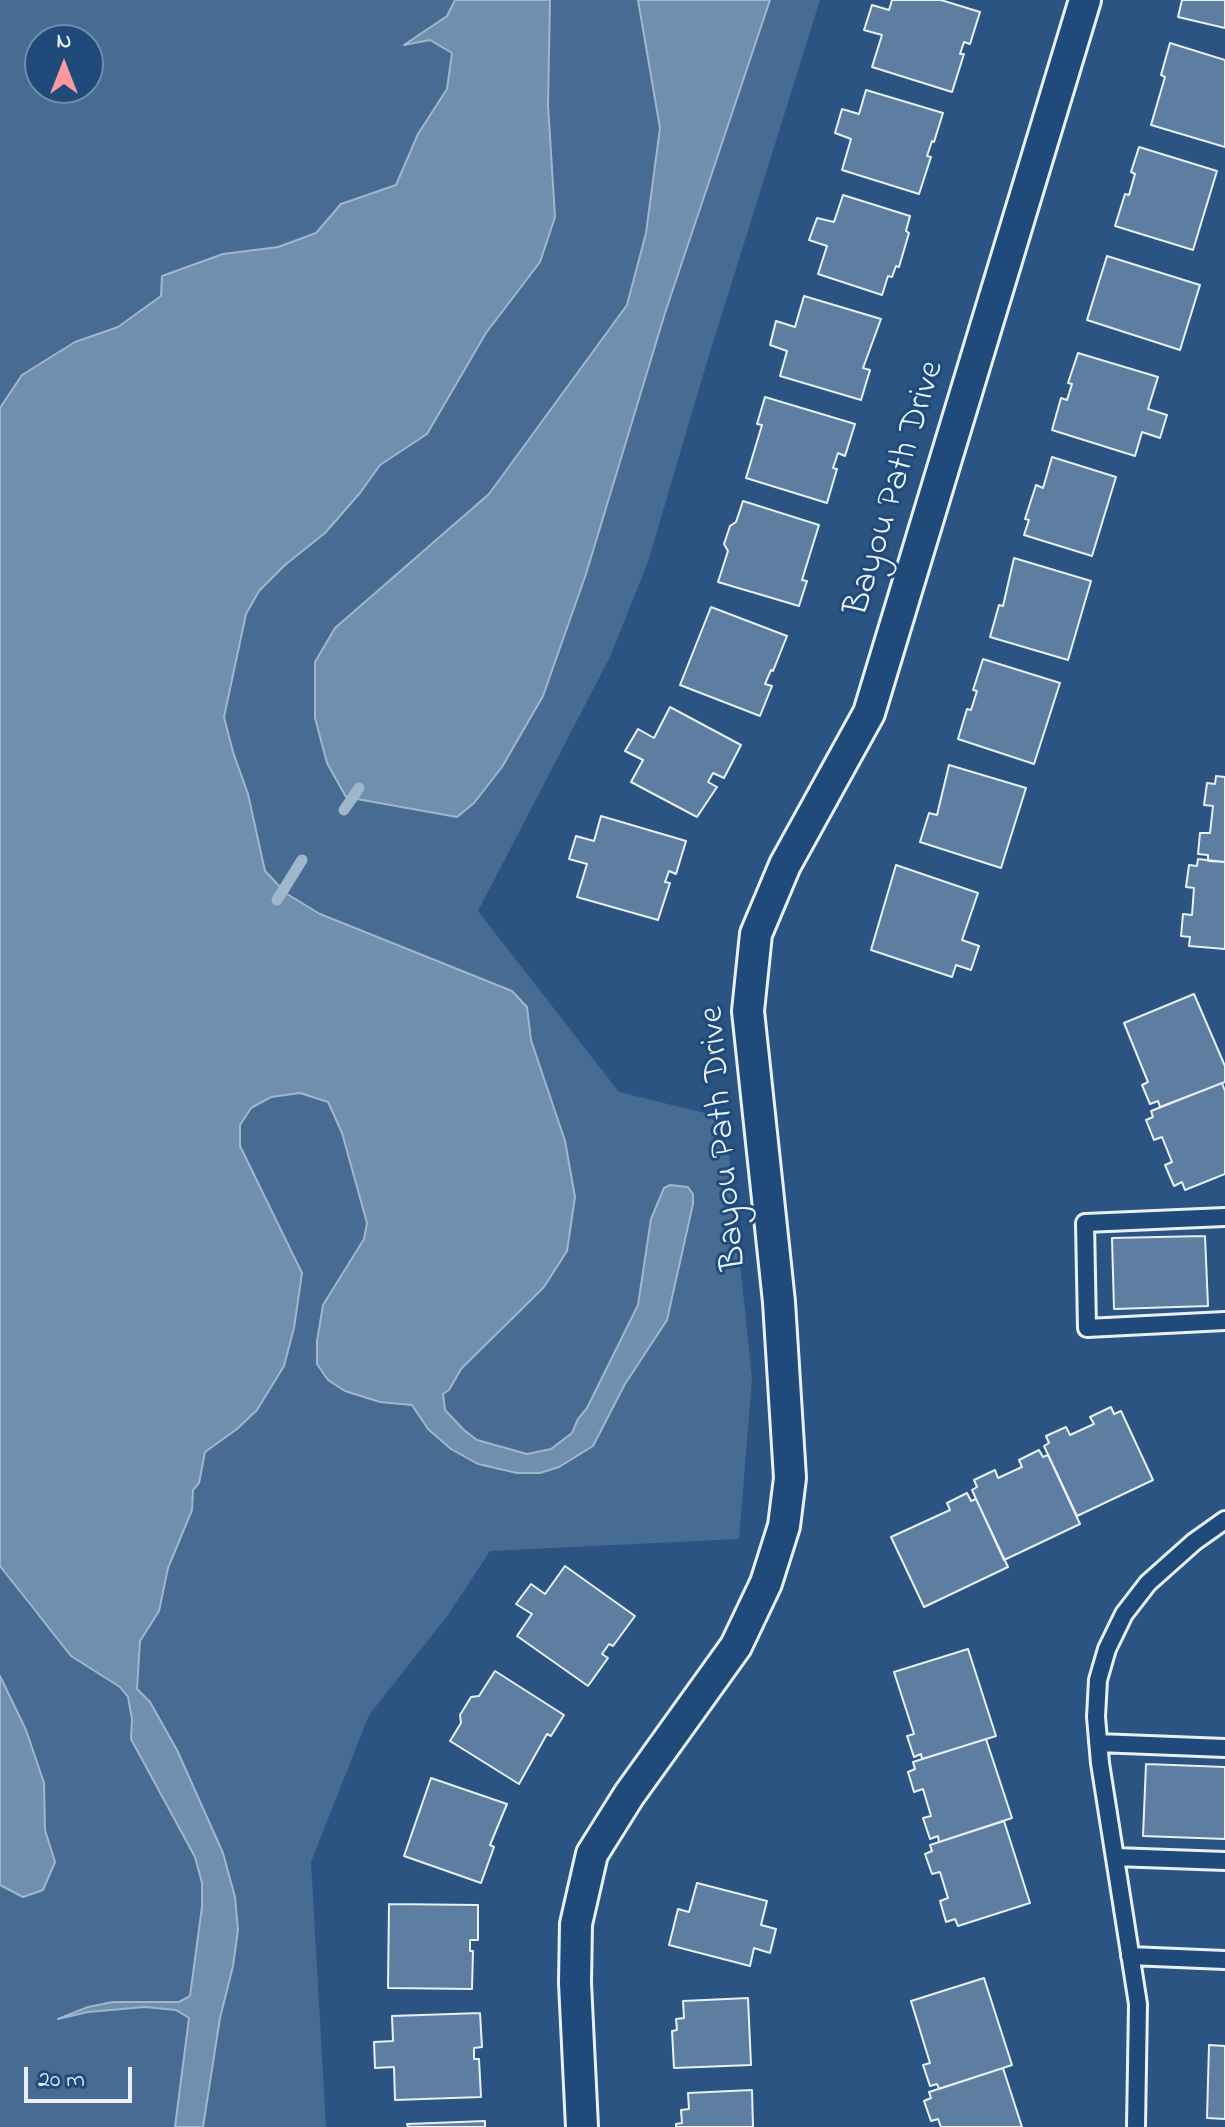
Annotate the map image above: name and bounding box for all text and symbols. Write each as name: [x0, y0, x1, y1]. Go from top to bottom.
north arrow: [24, 24, 104, 104]
text: N: [57, 26, 71, 58]
street label: Bayou Path Drive: [838, 356, 956, 622]
street label: Bayou Path Drive: [693, 1004, 759, 1272]
scale bar: [28, 2051, 136, 2101]
text: 20 m: [38, 2063, 85, 2098]

